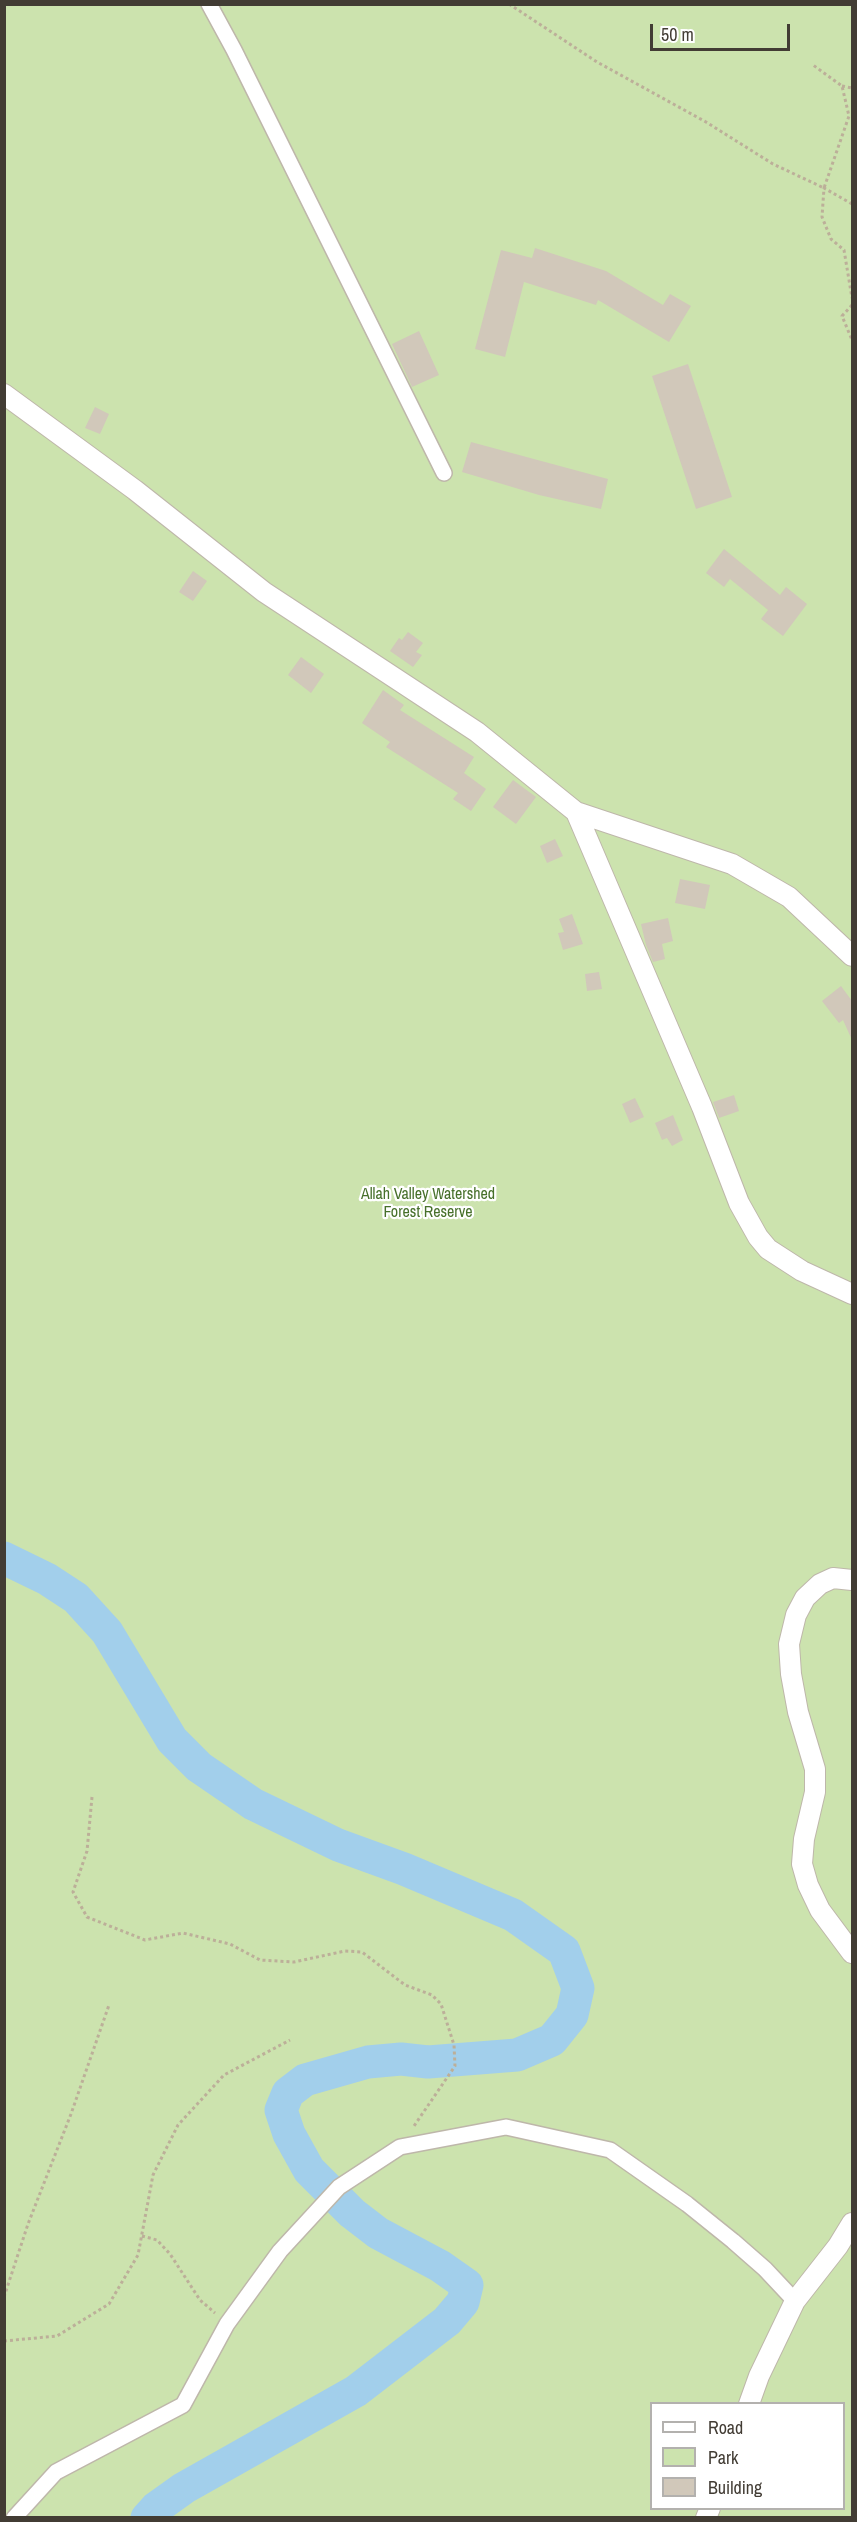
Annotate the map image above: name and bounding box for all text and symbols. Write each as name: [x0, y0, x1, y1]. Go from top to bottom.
scale bar: [653, 12, 792, 50]
text: 50 m: [661, 22, 694, 47]
park label: Allah Valley Watershed Forest Reserve: [361, 1185, 495, 1223]
legend: [650, 2402, 845, 2510]
text: Road: [708, 2415, 743, 2440]
text: Park: [708, 2445, 738, 2470]
text: Building: [708, 2475, 762, 2500]

